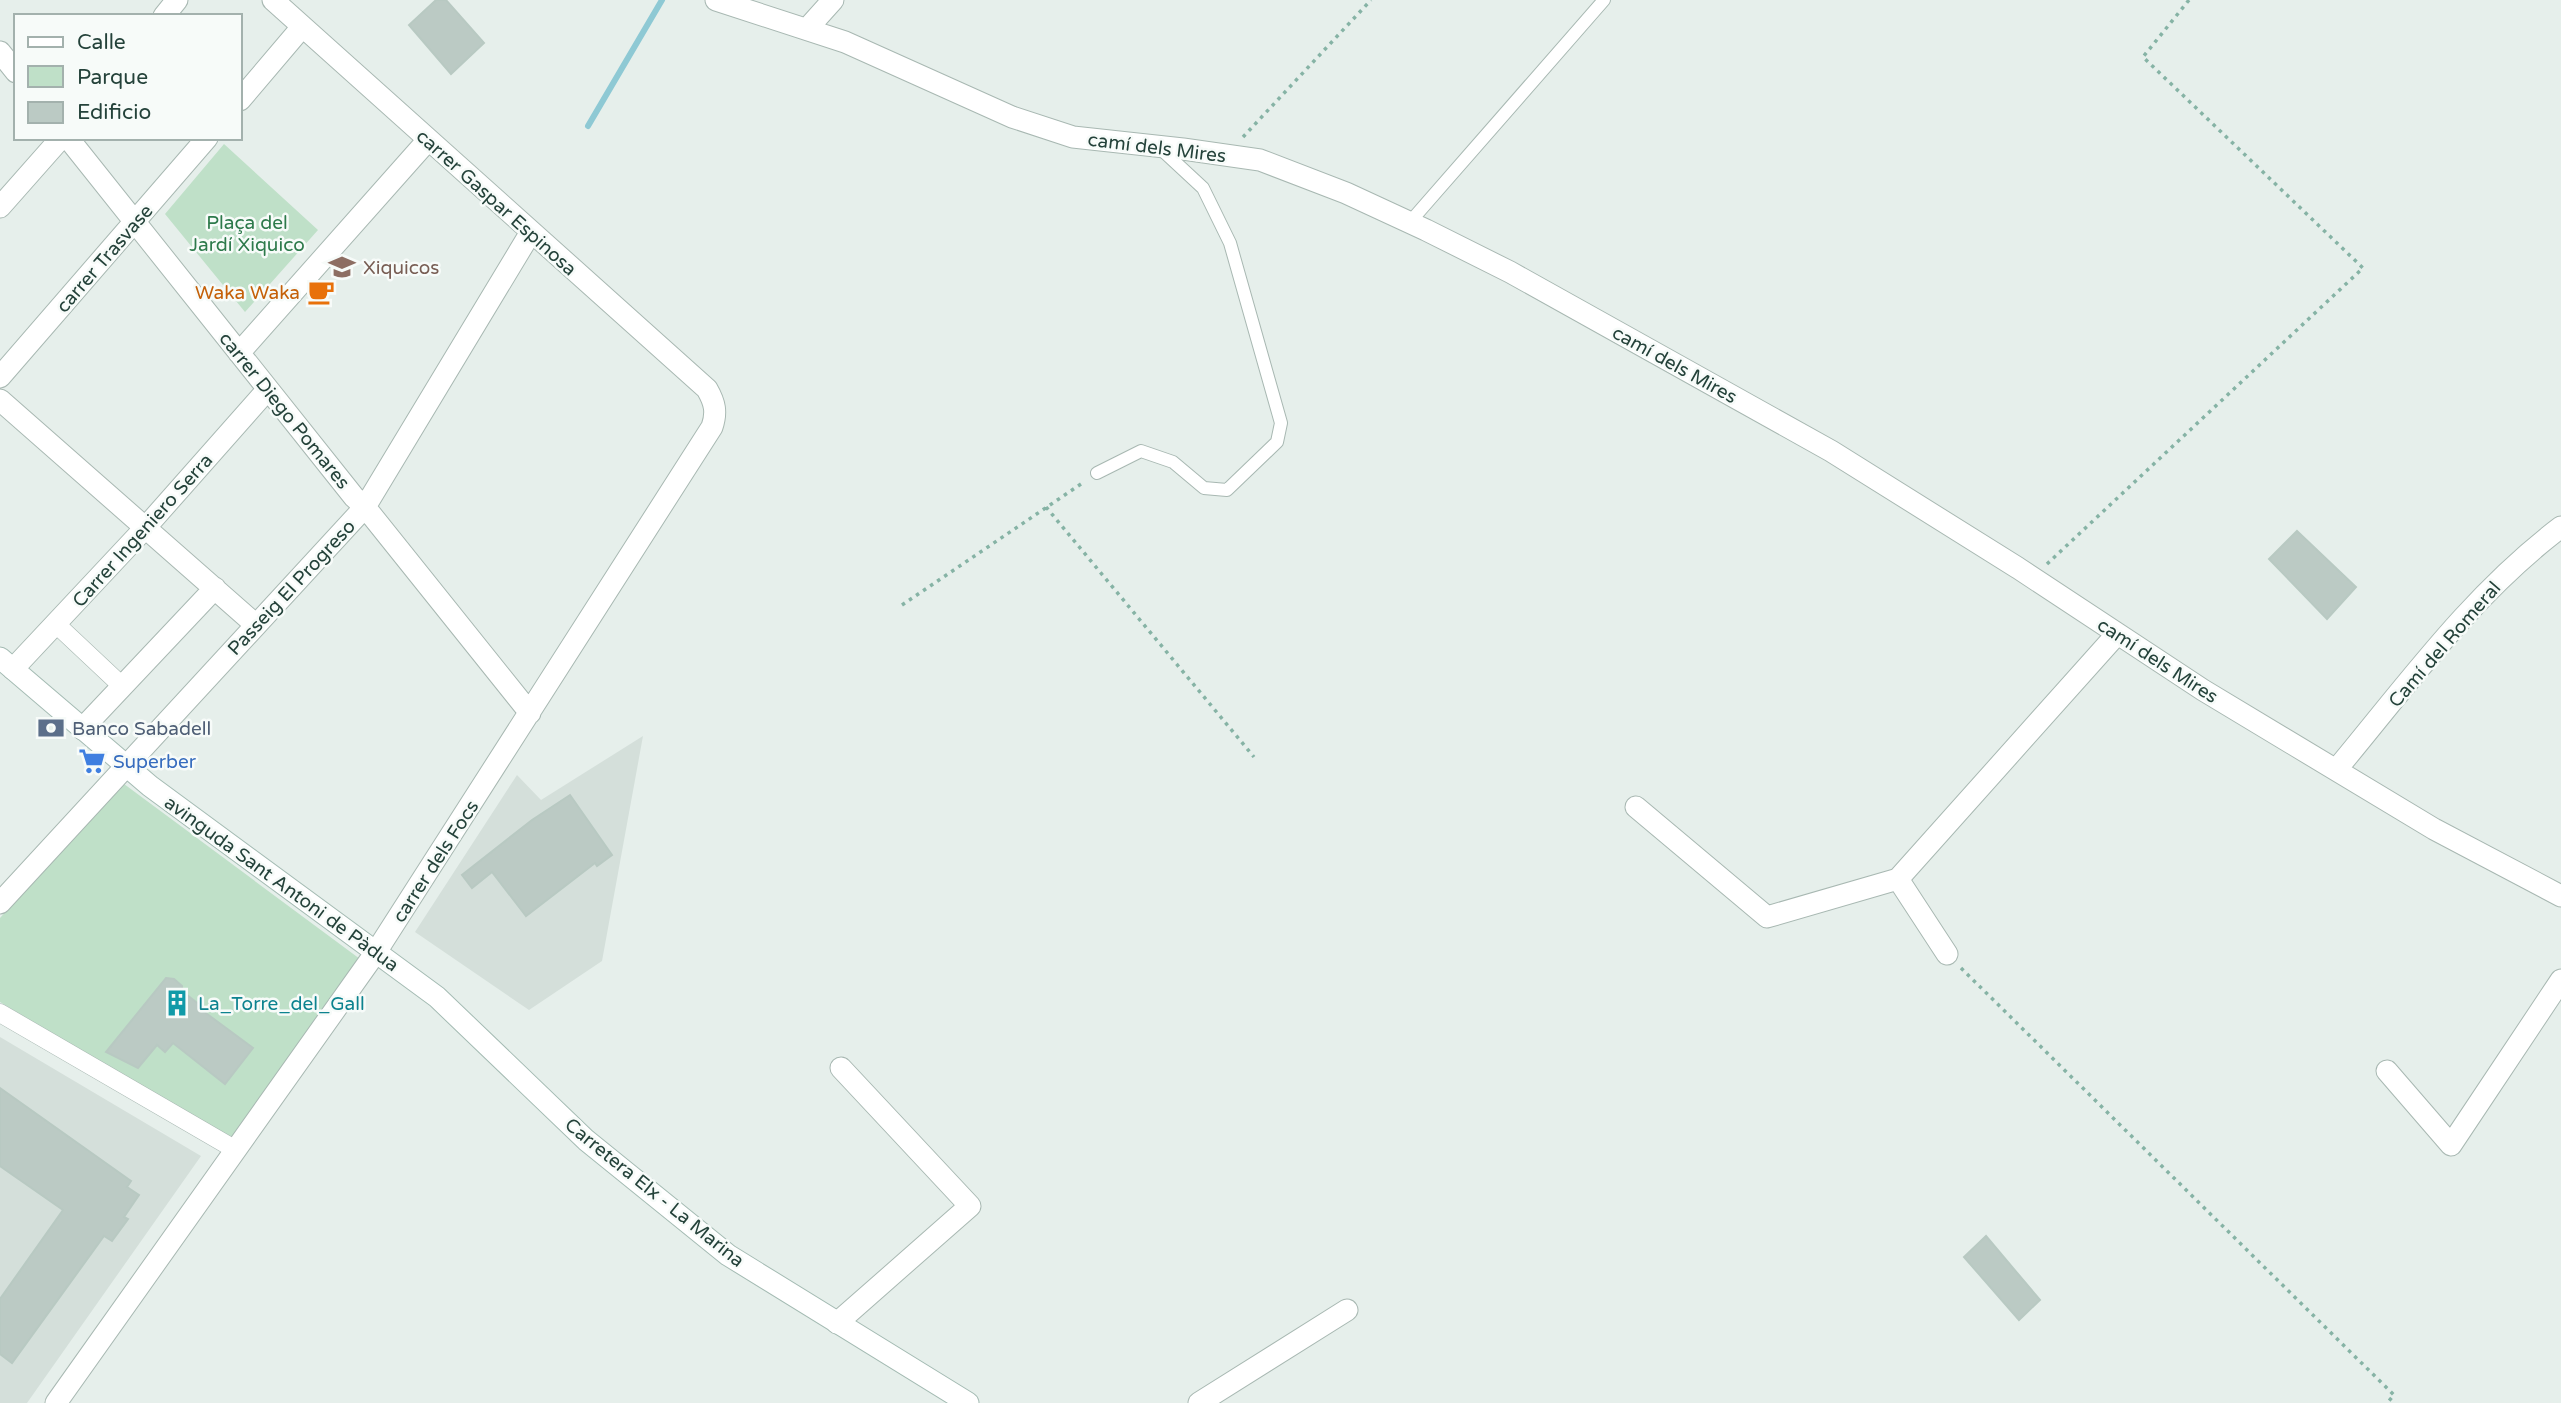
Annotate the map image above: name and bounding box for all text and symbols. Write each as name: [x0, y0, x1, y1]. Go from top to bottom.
legend: [14, 14, 242, 140]
text: Calle: [77, 30, 126, 55]
text: Parque: [77, 65, 148, 90]
text: Edificio: [77, 100, 151, 125]
street label: carrer Gaspar Espinosa: [412, 125, 581, 280]
street label: camí dels Mires: [1086, 129, 1227, 167]
street label: carrer Trasvase: [52, 200, 158, 317]
park label: Plaça del Jardí Xiquico: [189, 212, 305, 256]
school or university icon: Xiquicos: [327, 252, 357, 282]
place label: Xiquicos: [363, 257, 440, 279]
cafe icon: Waka Waka: [306, 277, 336, 307]
place label: Waka Waka: [195, 282, 300, 304]
street label: camí dels Mires: [1608, 322, 1741, 408]
street label: carrer Diego Pomares: [214, 328, 354, 493]
street label: Carrer Ingeniero Serra: [68, 449, 217, 612]
street label: Passeig El Progreso: [223, 515, 360, 660]
street label: Camí del Romeral: [2384, 577, 2505, 712]
street label: camí dels Mires: [2093, 614, 2222, 708]
bank icon: Banco Sabadell: [36, 713, 66, 743]
place label: Banco Sabadell: [72, 718, 211, 740]
supermarket icon: Superber: [77, 746, 107, 776]
place label: Superber: [113, 751, 197, 773]
street label: avinguda Sant Antoni de Pàdua: [160, 791, 403, 976]
street label: carrer dels Focs: [388, 796, 484, 927]
building icon: La_Torre_del_Gall: [162, 988, 192, 1018]
place label: La_Torre_del_Gall: [198, 993, 365, 1015]
street label: Carretera Elx - La Marina: [560, 1114, 748, 1272]

